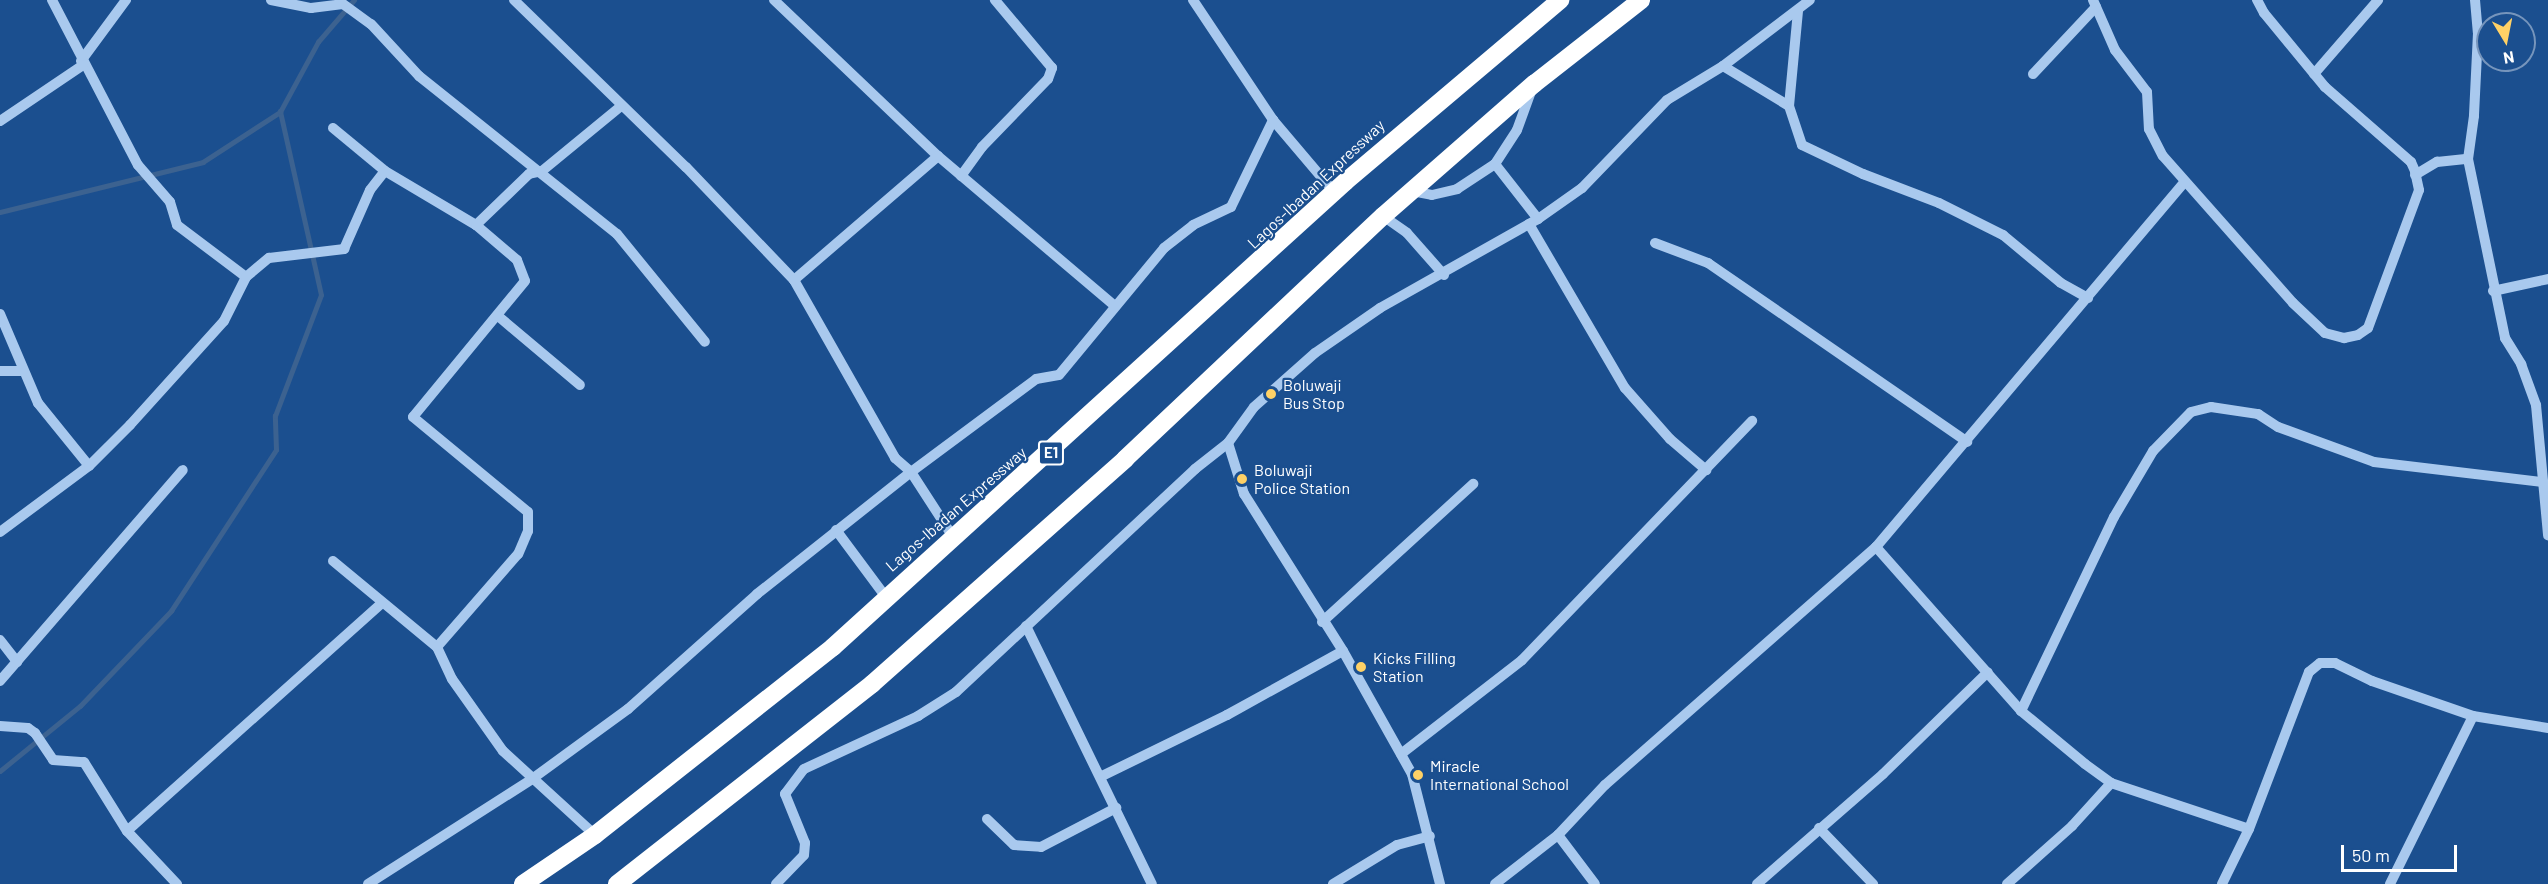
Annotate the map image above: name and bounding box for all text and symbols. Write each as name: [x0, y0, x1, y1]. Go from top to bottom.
north arrow: [2476, 12, 2536, 72]
text: N: [2502, 48, 2516, 69]
street label: Lagos-Ibadan Expressway: [1244, 116, 1388, 252]
place label: Boluwaji Bus Stop: [1283, 375, 1345, 413]
marker: Boluwaji Bus Stop: [1264, 387, 1278, 401]
road number: E1: [1038, 441, 1064, 465]
street label: Lagos-Ibadan Expressway: [882, 443, 1030, 575]
place label: Boluwaji Police Station: [1254, 460, 1350, 498]
marker: Boluwaji Police Station: [1235, 472, 1249, 486]
place label: Kicks Filling Station: [1373, 648, 1456, 686]
marker: Kicks Filling Station: [1354, 660, 1368, 674]
place label: Miracle International School: [1430, 756, 1569, 794]
marker: Miracle International School: [1411, 768, 1425, 782]
scale bar: [2344, 833, 2460, 871]
text: 50 m: [2352, 844, 2390, 866]

